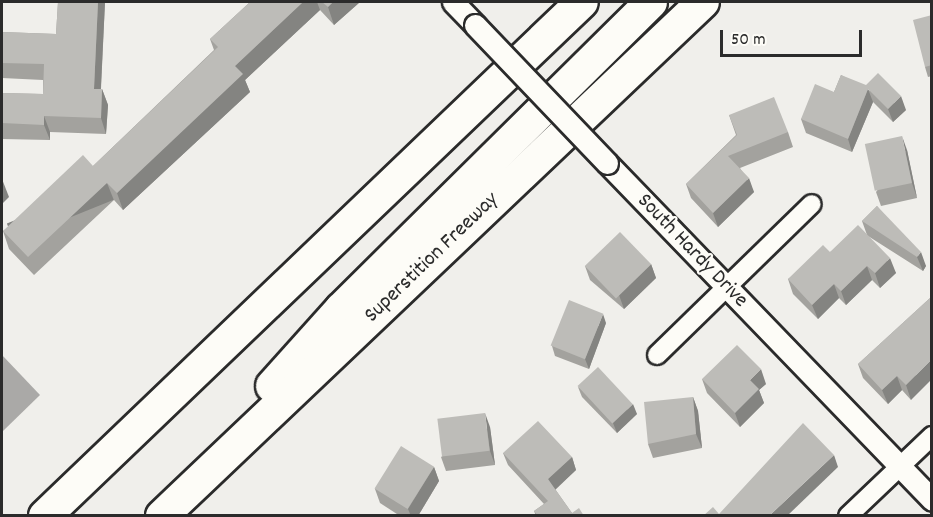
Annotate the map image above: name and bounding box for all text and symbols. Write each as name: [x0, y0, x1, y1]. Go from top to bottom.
scale bar: [723, 18, 866, 56]
text: 50 m: [731, 28, 766, 53]
street label: Superstition Freeway: [359, 187, 505, 329]
street label: South Hardy Drive: [631, 188, 753, 314]

